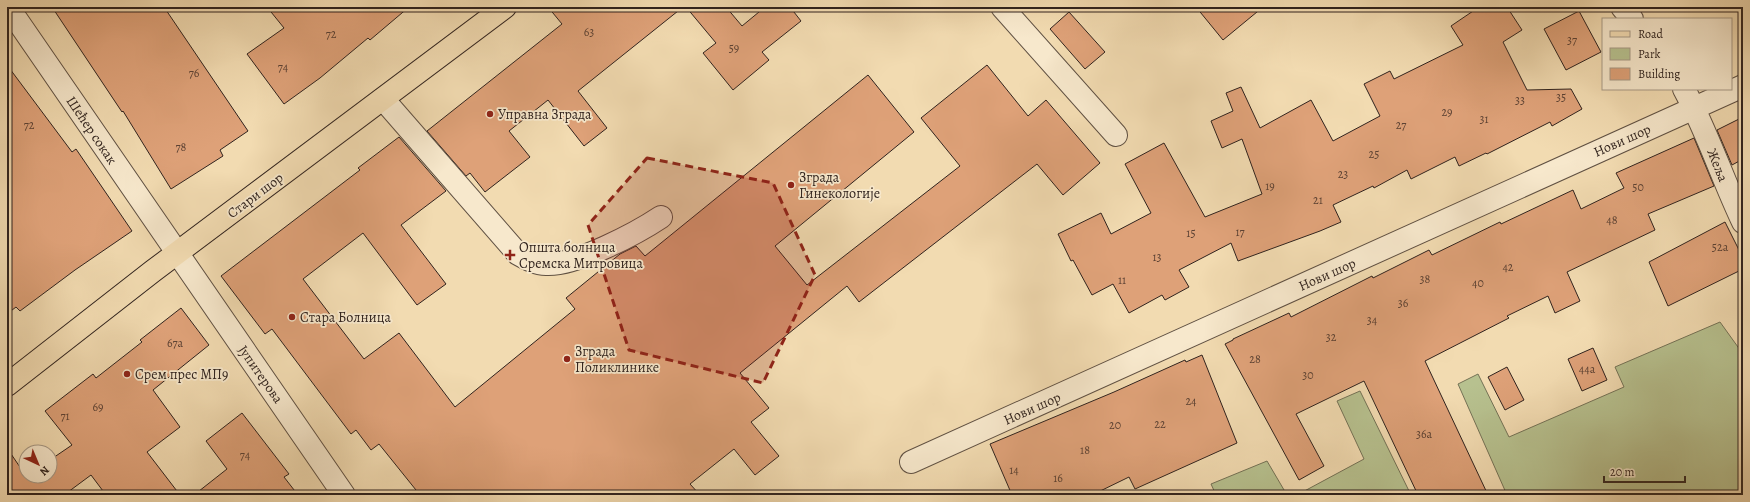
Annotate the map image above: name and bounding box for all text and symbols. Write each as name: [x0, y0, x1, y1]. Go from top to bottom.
legend: [1602, 18, 1732, 90]
house number: 63: [584, 24, 594, 40]
house number: 72: [326, 26, 337, 42]
text: Road: [1638, 26, 1664, 42]
house number: 37: [1567, 32, 1578, 48]
house number: 59: [729, 40, 739, 56]
text: Park: [1638, 46, 1661, 62]
house number: 74: [278, 59, 289, 75]
house number: 76: [189, 65, 200, 81]
text: Building: [1638, 66, 1680, 82]
house number: 35: [1556, 89, 1566, 105]
street label: Шећер сокак: [62, 92, 121, 168]
house number: 33: [1515, 92, 1525, 108]
house number: 29: [1441, 104, 1453, 120]
place label: Управна Зграда: [498, 105, 592, 124]
marker: Управна Зграда: [485, 109, 495, 119]
house number: 31: [1479, 111, 1489, 127]
house number: 72: [24, 117, 35, 133]
house number: 27: [1396, 117, 1407, 133]
street label: Нови шор: [1591, 119, 1654, 162]
house number: 78: [176, 139, 187, 155]
house number: 25: [1369, 146, 1379, 162]
street label: Жеља: [1702, 146, 1733, 185]
house number: 23: [1338, 166, 1348, 182]
street label: Стари шор: [223, 168, 287, 223]
place label: Зграда Гинекологије: [799, 168, 880, 203]
house number: 19: [1265, 178, 1275, 194]
house number: 50: [1632, 179, 1644, 195]
marker: Зграда Гинекологије: [786, 180, 796, 190]
house number: 21: [1313, 192, 1323, 208]
house number: 48: [1606, 212, 1618, 228]
house number: 17: [1235, 224, 1246, 240]
house number: 15: [1186, 225, 1196, 241]
place label: Општа болница Сремска Митровица: [519, 238, 643, 273]
house number: 52a: [1712, 239, 1729, 255]
marker: Општа болница Сремска Митровица: [504, 249, 516, 261]
house number: 13: [1152, 249, 1162, 265]
street label: Нови шор: [1296, 253, 1359, 296]
house number: 42: [1502, 259, 1514, 275]
house number: 38: [1420, 271, 1431, 287]
house number: 11: [1118, 272, 1126, 288]
house number: 40: [1472, 275, 1484, 291]
house number: 36: [1398, 295, 1409, 311]
place label: Стара Болница: [300, 308, 392, 327]
marker: Стара Болница: [287, 312, 297, 322]
house number: 34: [1367, 312, 1378, 328]
house number: 32: [1326, 329, 1337, 345]
house number: 67a: [167, 335, 183, 351]
street label: Јупитерова: [234, 342, 288, 407]
place label: Зграда Поликлинике: [575, 342, 659, 377]
house number: 28: [1249, 351, 1261, 367]
marker: Зграда Поликлинике: [562, 354, 572, 364]
house number: 44a: [1579, 361, 1596, 377]
place label: Срем прес МП9: [135, 365, 228, 384]
house number: 30: [1302, 367, 1314, 383]
marker: Срем прес МП9: [122, 369, 132, 379]
street label: Нови шор: [1001, 387, 1064, 430]
house number: 24: [1185, 393, 1197, 409]
house number: 69: [92, 399, 104, 415]
house number: 71: [60, 408, 70, 424]
house number: 22: [1154, 416, 1166, 432]
house number: 20: [1109, 417, 1121, 433]
house number: 36a: [1416, 426, 1432, 442]
house number: 18: [1080, 442, 1090, 458]
north arrow: [18, 444, 58, 484]
house number: 74: [240, 447, 251, 463]
scale bar: [1604, 458, 1685, 484]
house number: 14: [1009, 462, 1019, 478]
text: N: [37, 463, 53, 479]
text: 20 m: [1610, 464, 1634, 480]
house number: 16: [1053, 470, 1063, 486]

